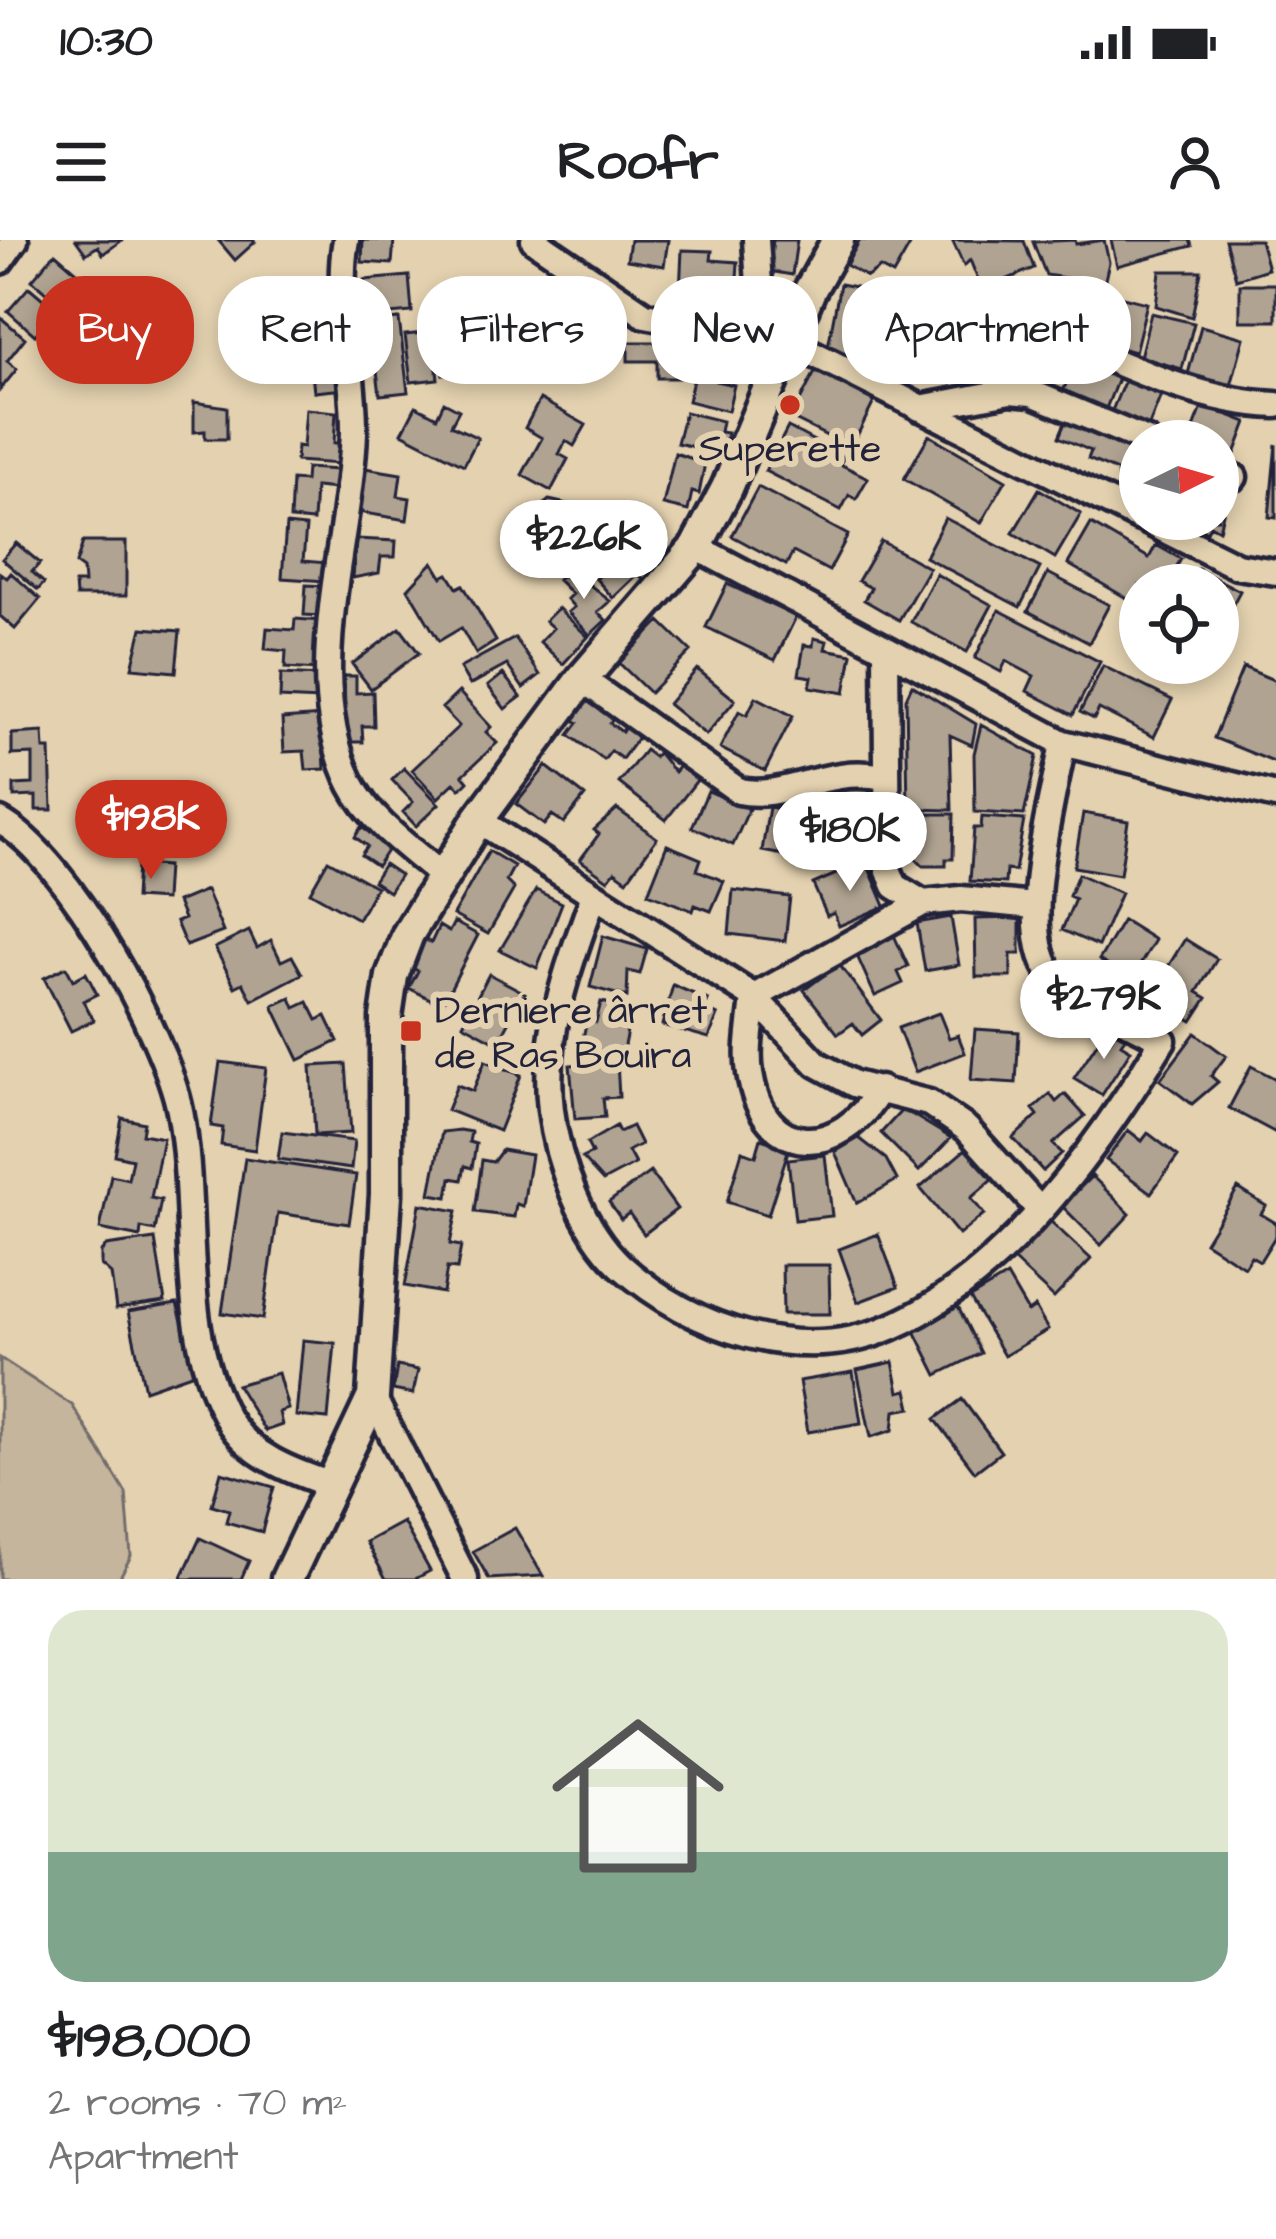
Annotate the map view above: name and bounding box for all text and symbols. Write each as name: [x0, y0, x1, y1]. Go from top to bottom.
text: 10:30: [60, 11, 153, 73]
text: Roofr: [557, 125, 719, 200]
icon: menu: [48, 129, 114, 195]
icon: person: [1162, 129, 1228, 195]
chip: Buy: [36, 276, 194, 384]
chip: Rent: [218, 276, 393, 384]
chip: Filters: [417, 276, 627, 384]
chip: New: [651, 276, 818, 384]
chip: Apartment: [842, 276, 1131, 384]
marker: Superette: [777, 392, 803, 418]
north arrow: [1119, 420, 1239, 540]
map controls: [1119, 420, 1239, 684]
place label: Superette: [699, 423, 881, 477]
pin: $226K: [500, 500, 668, 602]
text: $226K: [527, 512, 641, 566]
button: locate: [1119, 564, 1239, 684]
pin: $198K: [67, 780, 235, 882]
text: $198K: [102, 792, 200, 846]
pin: $180K: [766, 792, 934, 894]
text: $180K: [800, 804, 900, 858]
pin: $279K: [1020, 960, 1188, 1062]
text: $279K: [1047, 972, 1161, 1026]
place label: Derniere ârret de Ras Bouira: [435, 985, 708, 1084]
marker: Derniere ârret de Ras Bouira: [398, 1018, 424, 1044]
icon: home: [530, 1688, 746, 1904]
text: $198,000: [48, 2006, 251, 2077]
text: 2 rooms · 70 m²: [48, 2077, 347, 2131]
text: Apartment: [48, 2131, 239, 2185]

